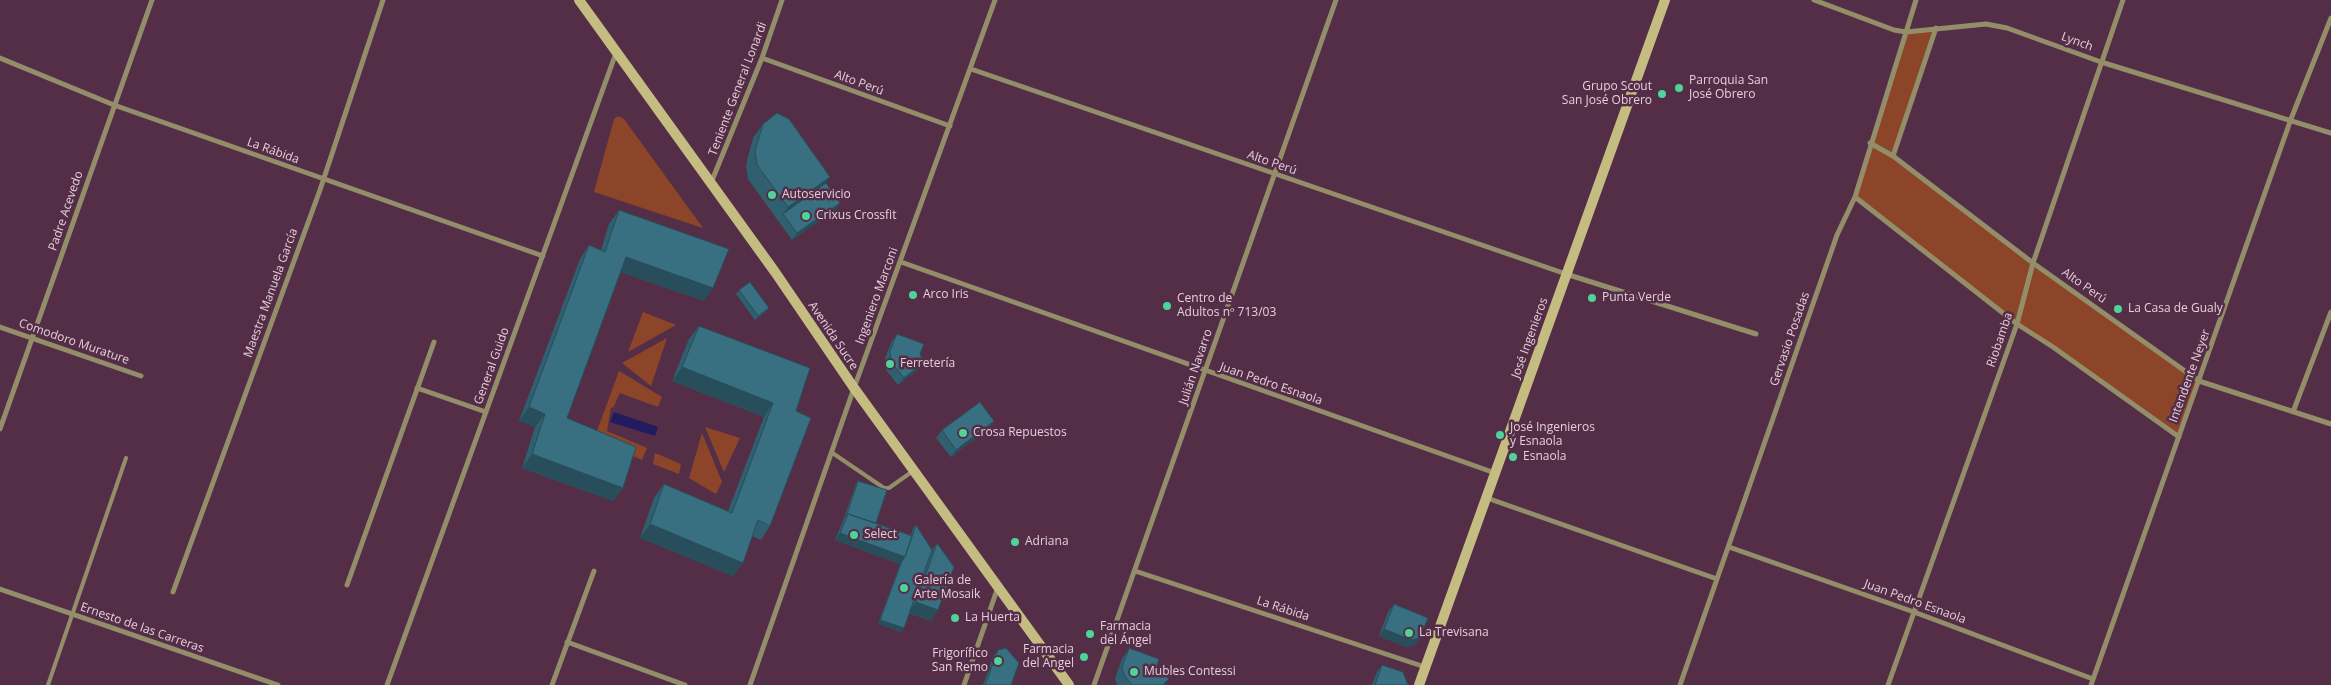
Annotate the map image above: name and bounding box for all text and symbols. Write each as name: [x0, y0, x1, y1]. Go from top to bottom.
street label: Teniente General Lonardi: [706, 20, 770, 158]
street label: Lynch: [2059, 30, 2095, 54]
street label: Alto Perú: [832, 67, 886, 99]
place label: Parroquia San José Obrero: [1689, 74, 1768, 102]
place label: Grupo Scout San José Obrero: [1562, 80, 1652, 108]
marker: Parroquia San José Obrero: [1673, 82, 1685, 94]
marker: Grupo Scout San José Obrero: [1656, 88, 1668, 100]
street label: La Rábida: [245, 135, 301, 167]
street label: Alto Perú: [1245, 148, 1299, 178]
street label: Padre Acevedo: [46, 169, 86, 253]
place label: Autoservicio: [782, 188, 851, 202]
marker: Autoservicio: [766, 189, 778, 201]
place label: Crixus Crossfit: [816, 209, 896, 223]
marker: Crixus Crossfit: [800, 210, 812, 222]
street label: Maestra Manuela García: [241, 226, 301, 360]
street label: Ingeniero Marconi: [853, 246, 901, 346]
street label: Alto Perú: [2059, 265, 2109, 307]
place label: Arco Iris: [923, 288, 969, 302]
marker: Arco Iris: [907, 289, 919, 301]
street label: Gervasio Posadas: [1767, 290, 1813, 388]
place label: Punta Verde: [1602, 291, 1671, 305]
place label: Centro de Adultos nº 713/03: [1177, 292, 1276, 320]
marker: Punta Verde: [1586, 292, 1598, 304]
street label: José Ingenieros: [1509, 296, 1551, 380]
street label: Avenida Sucre: [805, 299, 861, 373]
marker: Centro de Adultos nº 713/03: [1161, 300, 1173, 312]
place label: La Casa de Gualy: [2128, 302, 2223, 316]
marker: La Casa de Gualy: [2112, 303, 2124, 315]
street label: Riobamba: [1984, 311, 2016, 369]
street label: Comodoro Murature: [17, 316, 131, 368]
street label: General Guido: [471, 326, 513, 406]
street label: Julián Navarro: [1176, 327, 1216, 407]
street label: Intendente Neyer: [2166, 327, 2214, 425]
place label: Ferretería: [900, 357, 955, 371]
marker: Ferretería: [884, 358, 896, 370]
street label: Juan Pedro Esnaola: [1218, 360, 1324, 408]
place label: José Ingenieros y Esnaola: [1510, 421, 1595, 449]
place label: Crosa Repuestos: [973, 426, 1067, 440]
marker: Crosa Repuestos: [957, 427, 969, 439]
marker: José Ingenieros y Esnaola: [1494, 429, 1506, 441]
place label: Esnaola: [1523, 450, 1566, 464]
marker: Esnaola: [1507, 451, 1519, 463]
place label: Select: [864, 528, 897, 542]
marker: Select: [848, 529, 860, 541]
place label: Adriana: [1025, 535, 1069, 549]
marker: Adriana: [1009, 536, 1021, 548]
place label: Galería de Arte Mosaik: [914, 574, 980, 602]
street label: Juan Pedro Esnaola: [1862, 577, 1968, 627]
marker: Galería de Arte Mosaik: [898, 582, 910, 594]
street label: La Rábida: [1255, 594, 1311, 624]
street label: Ernesto de las Carreras: [78, 600, 206, 656]
place label: La Huerta: [965, 611, 1020, 625]
marker: La Huerta: [949, 612, 961, 624]
place label: Farmacia del Ángel: [1100, 620, 1151, 648]
place label: La Trevisana: [1419, 626, 1489, 640]
marker: La Trevisana: [1403, 627, 1415, 639]
marker: Farmacia del Ángel: [1084, 628, 1096, 640]
place label: Farmacia del Angel: [1023, 643, 1074, 671]
place label: Frigorífico San Remo: [932, 647, 988, 675]
marker: Farmacia del Angel: [1078, 651, 1090, 663]
marker: Frigorífico San Remo: [992, 655, 1004, 667]
place label: Mubles Contessi: [1144, 665, 1236, 679]
marker: Mubles Contessi: [1128, 666, 1140, 678]

